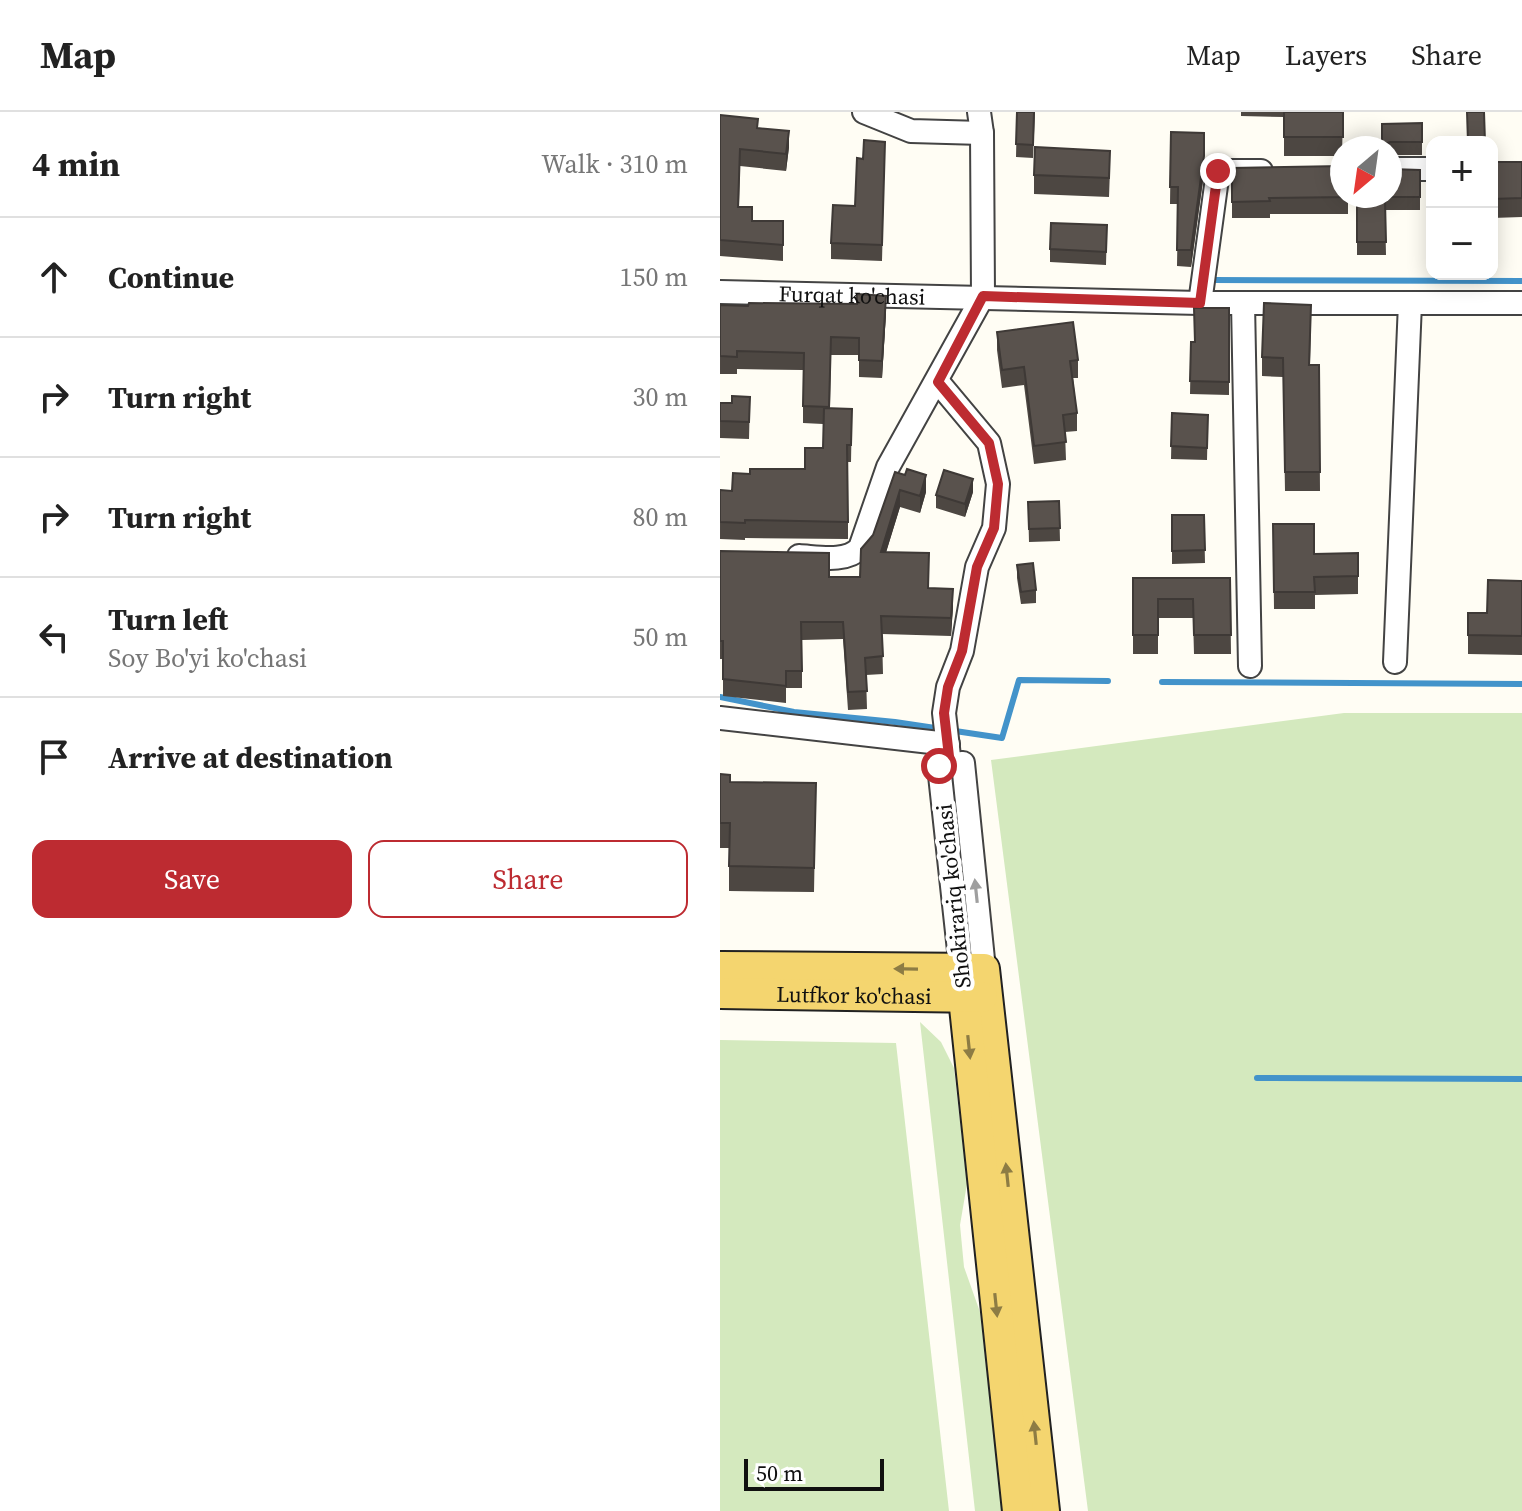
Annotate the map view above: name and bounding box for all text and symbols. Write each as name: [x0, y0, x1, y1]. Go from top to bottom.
text: Map: [40, 29, 116, 81]
text: Map: [1186, 36, 1241, 74]
text: Layers: [1285, 36, 1367, 74]
text: Share: [1411, 36, 1482, 74]
north arrow: [1330, 136, 1402, 208]
map controls: [1426, 136, 1498, 280]
button: +: [1426, 136, 1498, 208]
text: 4 min: [32, 141, 120, 187]
text: Walk · 310 m: [541, 146, 688, 182]
route end: [1200, 153, 1236, 189]
button: −: [1426, 208, 1498, 280]
icon: ahead: [32, 255, 76, 299]
text: Continue: [108, 257, 234, 298]
text: 150 m: [620, 259, 688, 295]
street label: Furqat ko'chasi: [778, 278, 926, 312]
icon: right: [32, 375, 76, 419]
text: Turn right: [108, 377, 251, 418]
text: 30 m: [633, 379, 688, 415]
icon: right: [32, 495, 76, 539]
text: Turn right: [108, 497, 251, 538]
text: 80 m: [633, 499, 688, 535]
text: Turn left: [108, 599, 228, 640]
icon: left: [32, 615, 76, 659]
text: 50 m: [633, 619, 688, 655]
text: Soy Bo'yi ko'chasi: [108, 640, 307, 676]
icon: arrive: [32, 735, 76, 779]
text: Arrive at destination: [108, 737, 393, 778]
route start: [921, 748, 957, 784]
street label: Shokirariq ko'chasi: [928, 802, 978, 990]
button: Save: [32, 840, 352, 918]
button: Share: [368, 840, 688, 918]
one-way arrow: [970, 878, 983, 903]
one-way arrow: [893, 962, 918, 975]
street label: Lutfkor ko'chasi: [776, 979, 932, 1011]
one-way arrow: [963, 1035, 976, 1060]
one-way arrow: [1001, 1162, 1014, 1187]
one-way arrow: [990, 1293, 1003, 1318]
one-way arrow: [1029, 1421, 1042, 1446]
scale bar: [744, 1455, 884, 1491]
text: 50 m: [756, 1458, 803, 1488]

